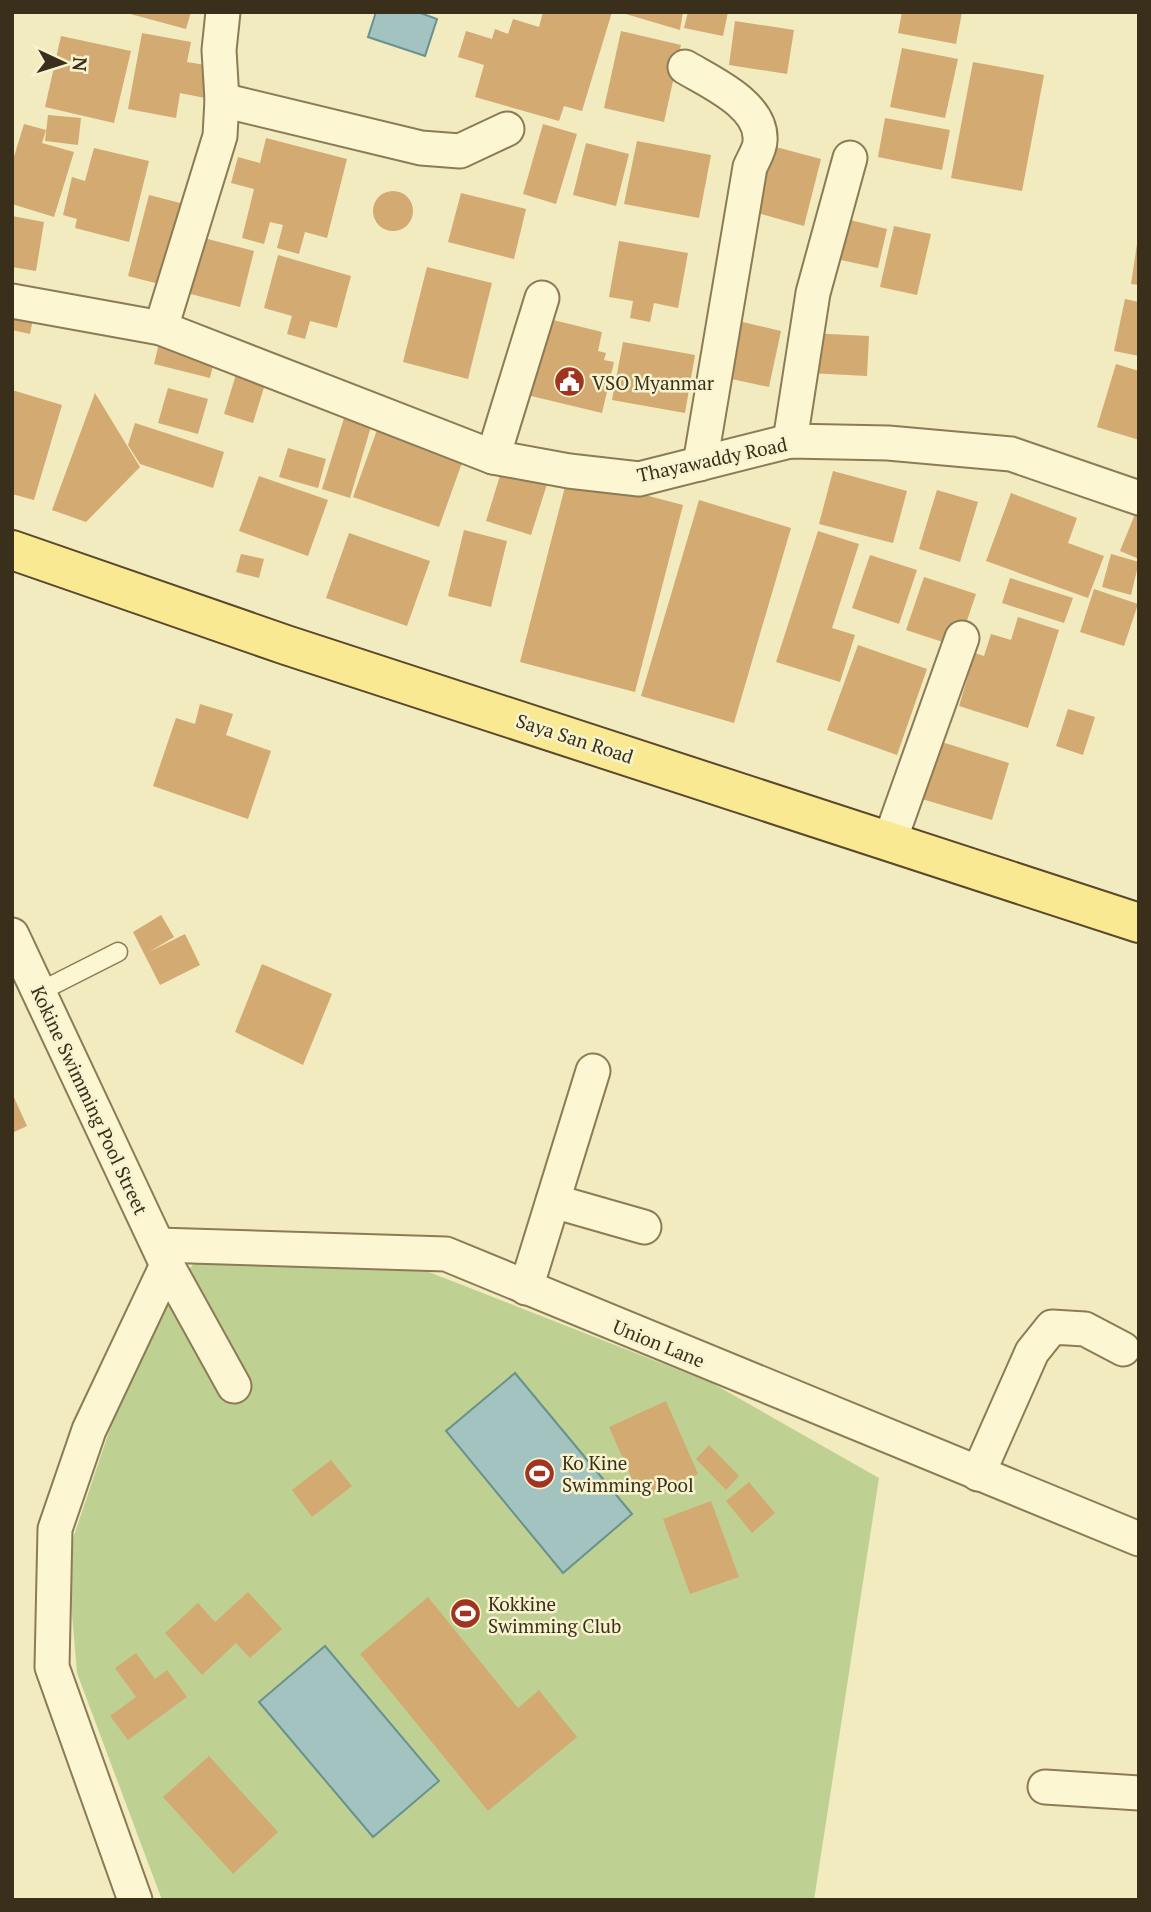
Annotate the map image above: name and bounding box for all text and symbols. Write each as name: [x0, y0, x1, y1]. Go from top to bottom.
north arrow: [28, 28, 98, 98]
text: N: [67, 56, 93, 73]
public building icon: VSO Myanmar: [552, 365, 586, 399]
place label: VSO Myanmar: [592, 370, 715, 395]
street label: Thayawaddy Road: [635, 431, 790, 487]
street label: Saya San Road: [513, 707, 637, 769]
street label: Kokine Swimming Pool Street: [26, 982, 154, 1218]
street label: Union Lane: [609, 1313, 709, 1373]
place label: Ko Kine Swimming Pool: [562, 1450, 694, 1497]
sports icon: Ko Kine Swimming Pool: [522, 1456, 556, 1490]
place label: Kokkine Swimming Club: [488, 1591, 621, 1638]
sports icon: Kokkine Swimming Club: [448, 1597, 482, 1631]

